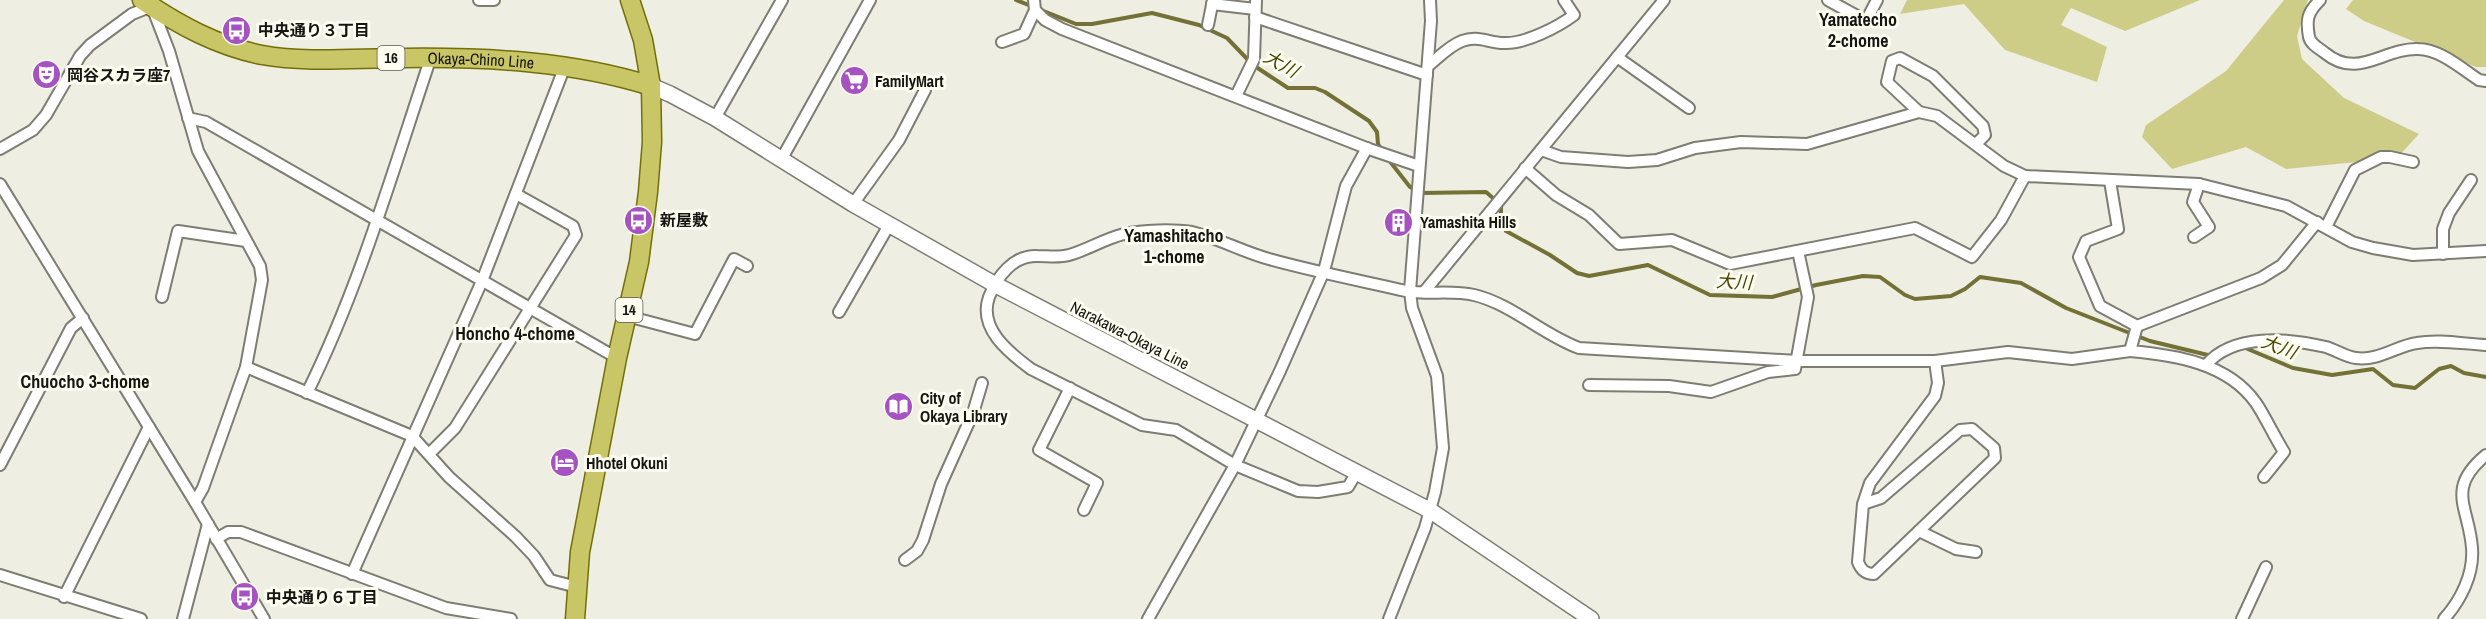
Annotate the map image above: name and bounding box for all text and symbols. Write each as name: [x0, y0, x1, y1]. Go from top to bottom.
district label: Yamatecho 2-chome: [1819, 7, 1897, 53]
bus stop icon: 中央通り３丁目: [221, 14, 253, 46]
place label: 中央通り３丁目: [258, 19, 370, 41]
water label: 大川: [1259, 44, 1305, 84]
road number: 16: [378, 46, 404, 70]
street label: Okaya-Chino Line: [427, 47, 535, 74]
theatre icon: 岡谷スカラ座7: [30, 59, 62, 91]
place label: 岡谷スカラ座7: [67, 64, 170, 86]
supermarket icon: FamilyMart: [838, 65, 870, 97]
place label: FamilyMart: [875, 70, 944, 92]
bus stop icon: 新屋敷: [623, 204, 655, 236]
building icon: Yamashita Hills: [1383, 206, 1415, 238]
place label: 新屋敷: [660, 209, 708, 231]
place label: Yamashita Hills: [1420, 211, 1516, 233]
district label: Yamashitacho 1-chome: [1124, 223, 1224, 269]
water label: 大川: [1715, 268, 1755, 295]
street label: Narakawa-Okaya Line: [1067, 296, 1193, 374]
road number: 14: [616, 298, 642, 322]
district label: Honcho 4-chome: [455, 321, 575, 346]
water label: 大川: [2258, 328, 2302, 365]
district label: Chuocho 3-chome: [21, 369, 149, 394]
place label: City of Okaya Library: [920, 387, 1008, 427]
library icon: City of Okaya Library: [883, 391, 915, 423]
hotel icon: Hhotel Okuni: [549, 447, 581, 479]
place label: Hhotel Okuni: [586, 452, 668, 474]
bus stop icon: 中央通り６丁目: [229, 581, 261, 613]
place label: 中央通り６丁目: [266, 586, 378, 608]

